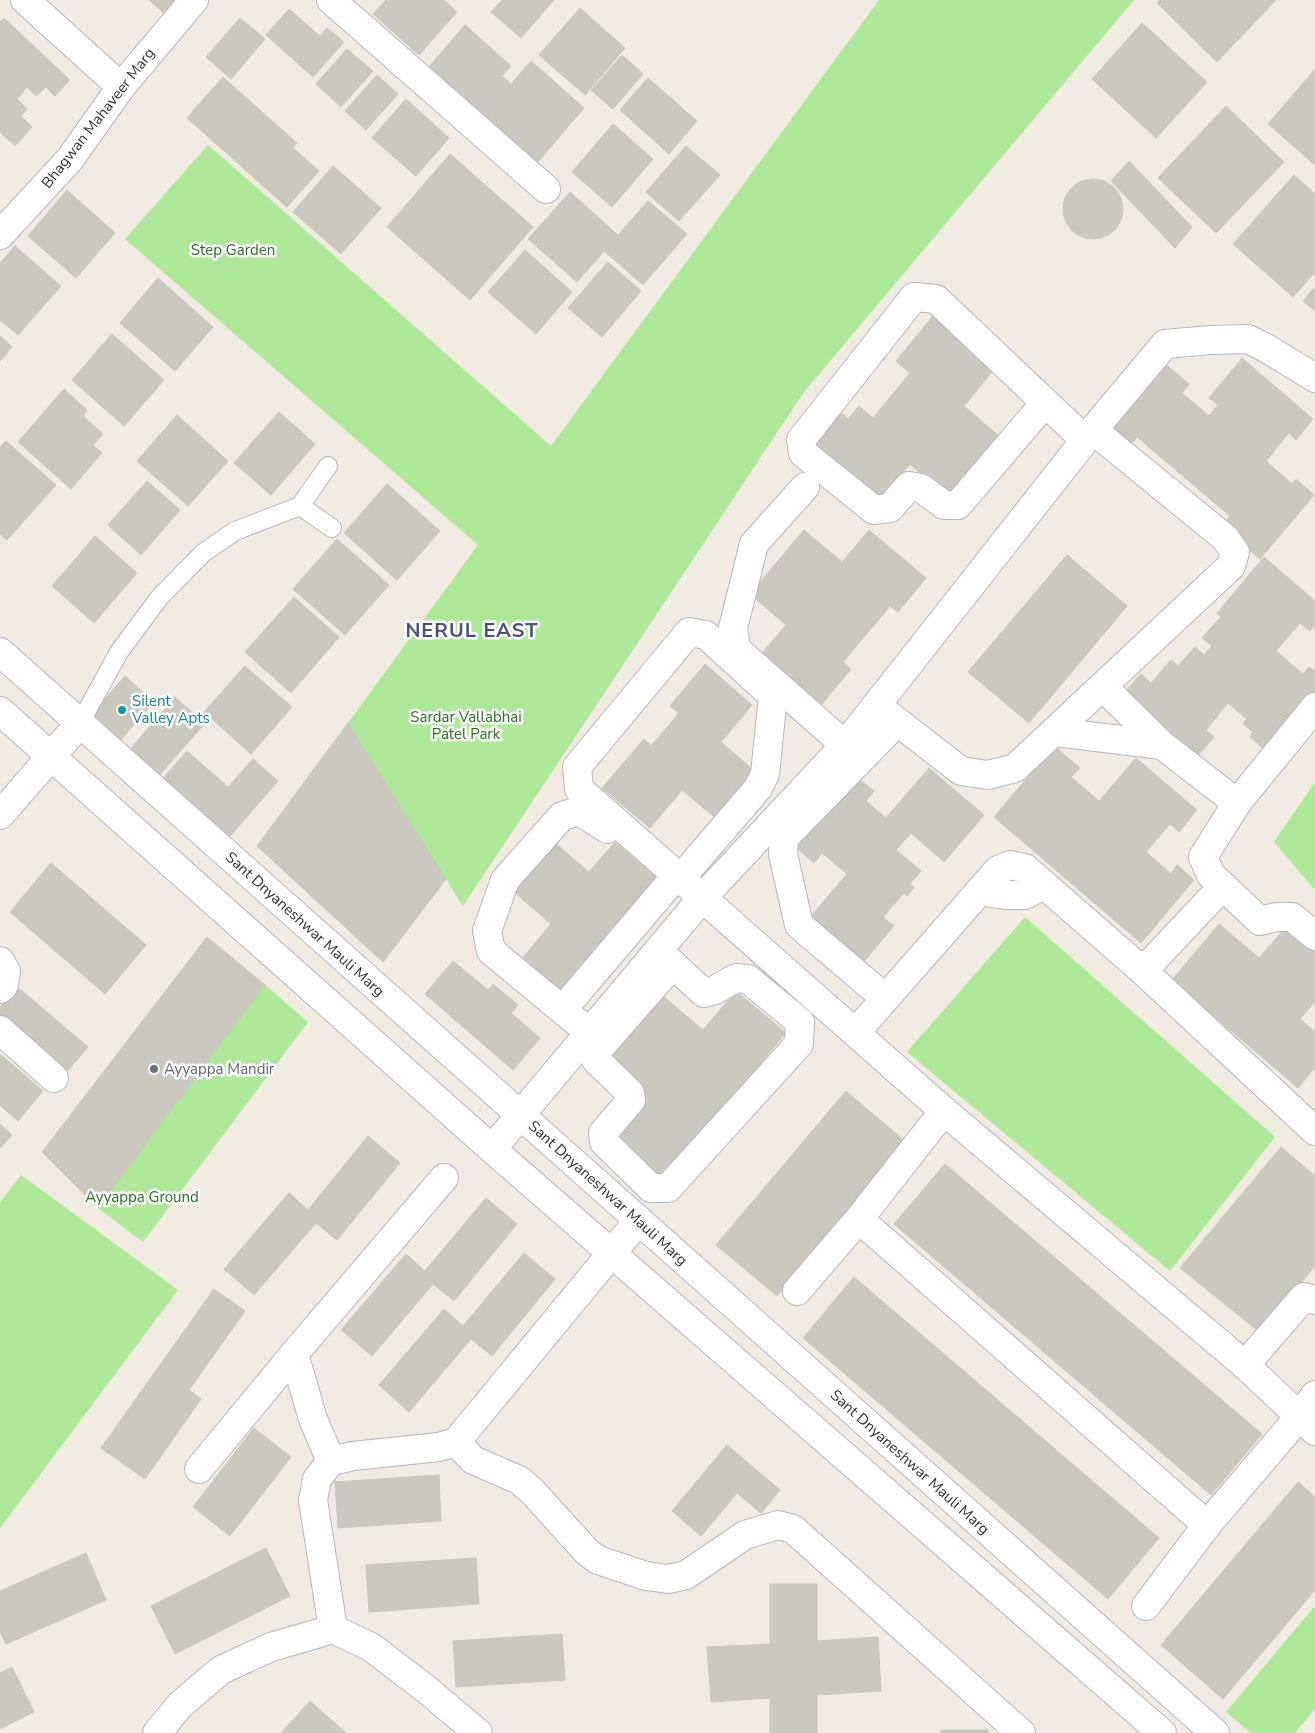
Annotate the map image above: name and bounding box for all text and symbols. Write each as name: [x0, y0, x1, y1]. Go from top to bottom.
street label: Bhagwan Mahaveer Marg: [37, 44, 159, 192]
park label: Step Garden: [191, 240, 275, 260]
district label: NERUL EAST: [405, 617, 539, 644]
place label: Silent Valley Apts: [131, 691, 210, 728]
marker: Silent Valley Apts: [116, 704, 128, 716]
park label: Sardar Vallabhai Patel Park: [410, 707, 522, 744]
street label: Sant Dnyaneshwar Mauli Marg: [221, 847, 389, 1001]
place label: Ayyappa Mandir: [164, 1059, 275, 1079]
marker: Ayyappa Mandir: [148, 1063, 160, 1075]
street label: Sant Dnyaneshwar Mauli Marg: [524, 1116, 692, 1270]
park label: Ayyappa Ground: [85, 1187, 199, 1207]
street label: Sant Dnyaneshwar Mauli Marg: [826, 1385, 994, 1539]

